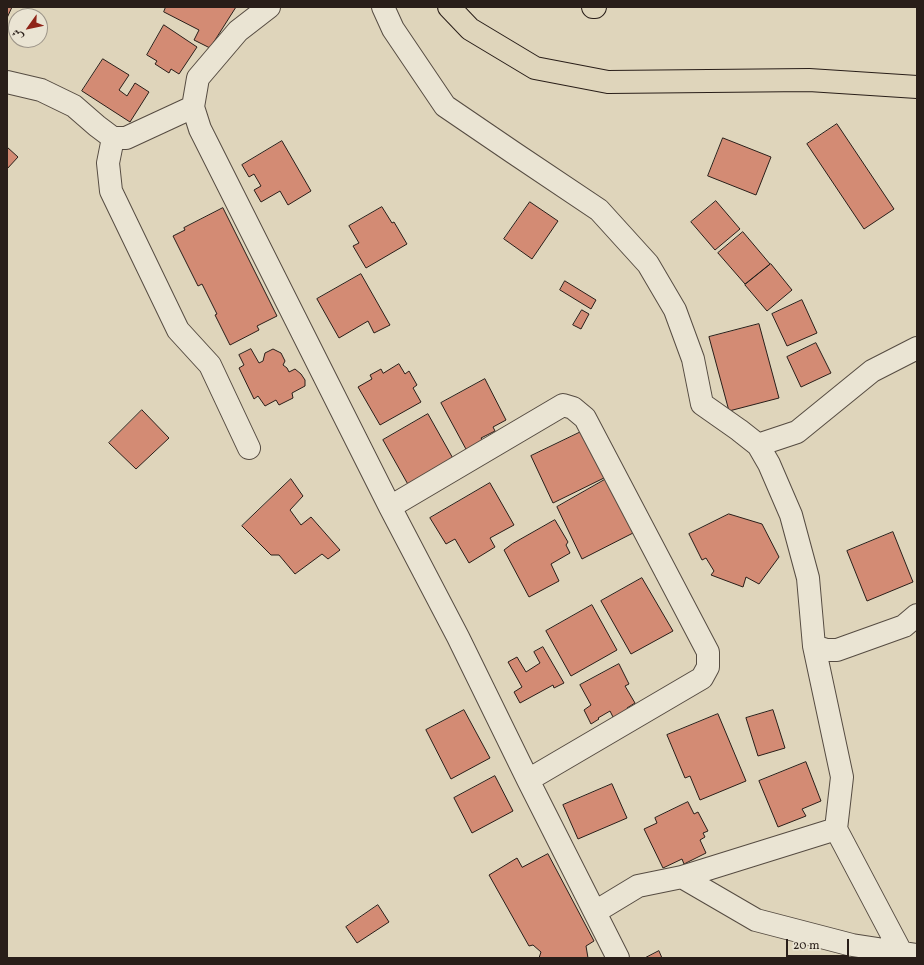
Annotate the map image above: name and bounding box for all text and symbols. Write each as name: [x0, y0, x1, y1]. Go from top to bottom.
north arrow: [8, 8, 48, 48]
text: ش: [9, 26, 28, 43]
scale bar: [788, 931, 851, 957]
text: 20 m: [793, 938, 820, 954]

